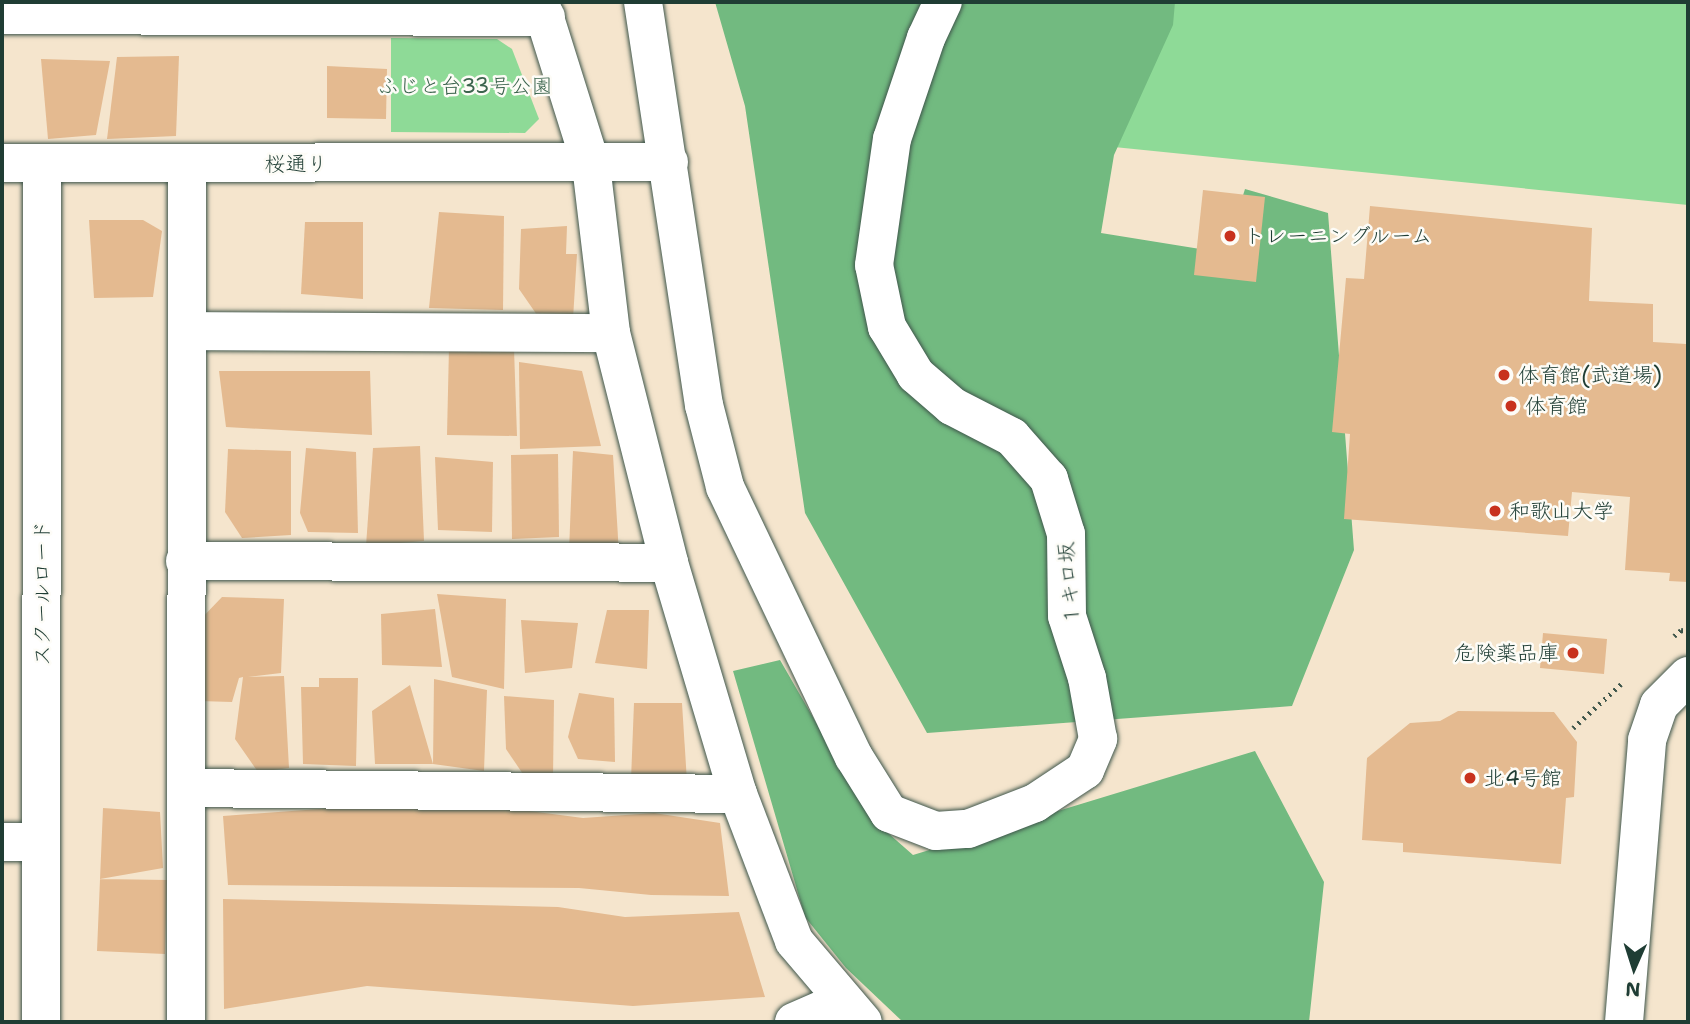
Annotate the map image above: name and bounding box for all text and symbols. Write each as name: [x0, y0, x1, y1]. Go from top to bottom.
park label: ふじと台33号公園: [377, 73, 553, 99]
street label: 桜通り: [265, 151, 327, 177]
place label: トレーニングルーム: [1244, 223, 1435, 249]
marker: トレーニングルーム: [1222, 228, 1238, 244]
place label: 体育館(武道場): [1518, 362, 1662, 388]
marker: 体育館(武道場): [1496, 367, 1512, 383]
place label: 体育館: [1525, 393, 1588, 419]
marker: 体育館: [1503, 398, 1519, 414]
place label: 和歌山大学: [1509, 498, 1614, 524]
marker: 和歌山大学: [1487, 503, 1503, 519]
street label: スクールロード: [29, 520, 55, 666]
street label: １キロ坂: [1053, 541, 1085, 627]
place label: 危険薬品庫: [1454, 640, 1559, 666]
marker: 危険薬品庫: [1565, 645, 1581, 661]
place label: 北4号館: [1484, 765, 1562, 791]
marker: 北4号館: [1462, 770, 1478, 786]
north arrow: [1599, 933, 1669, 1003]
text: N: [1625, 977, 1641, 1002]

